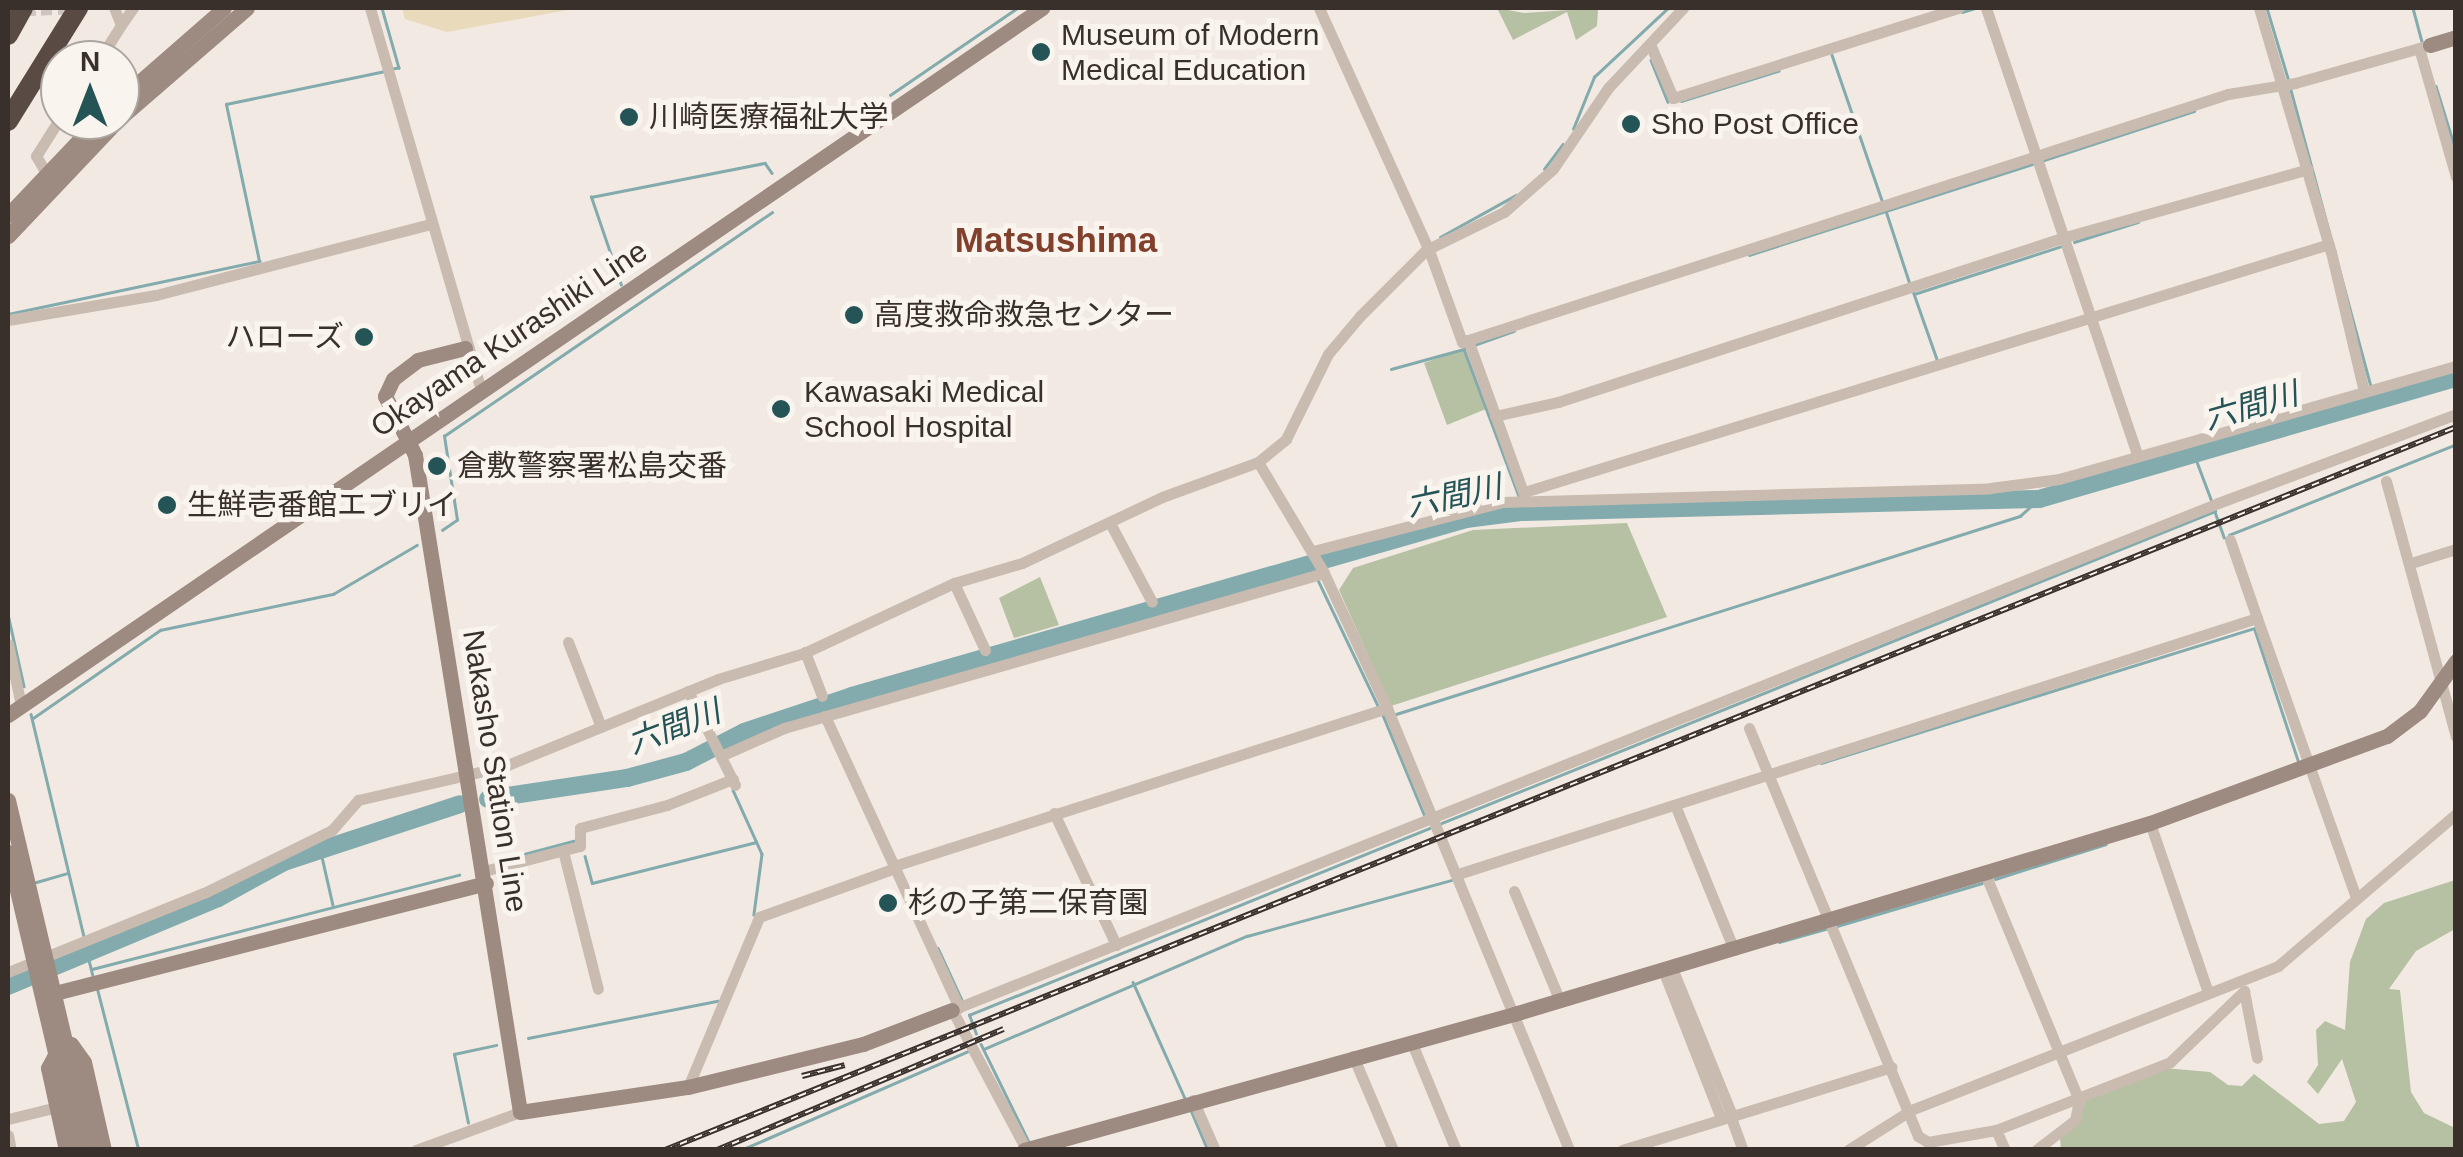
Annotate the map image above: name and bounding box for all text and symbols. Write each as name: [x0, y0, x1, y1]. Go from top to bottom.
place label: Museum of Modern Medical Education: [1061, 17, 1319, 88]
north arrow: [40, 40, 140, 140]
marker: Museum of Modern Medical Education: [1030, 41, 1052, 63]
text: N: [80, 46, 100, 77]
place label: 川崎医療福祉大学: [649, 99, 889, 135]
marker: 川崎医療福祉大学: [618, 106, 640, 128]
place label: Sho Post Office: [1651, 106, 1859, 142]
marker: Sho Post Office: [1620, 113, 1642, 135]
district label: Matsushima: [955, 219, 1157, 261]
street label: Okayama Kurashiki Line: [364, 233, 654, 445]
place label: 高度救命救急センター: [874, 297, 1174, 333]
marker: 高度救命救急センター: [843, 304, 865, 326]
place label: ハローズ: [224, 319, 344, 355]
marker: ハローズ: [353, 326, 375, 348]
place label: Kawasaki Medical School Hospital: [804, 374, 1044, 444]
water label: 六間川: [2200, 374, 2302, 438]
marker: Kawasaki Medical School Hospital: [768, 396, 794, 422]
place label: 倉敷警察署松島交番: [457, 448, 727, 484]
marker: 倉敷警察署松島交番: [426, 455, 448, 477]
water label: 六間川: [1403, 467, 1505, 525]
place label: 生鮮壱番館エブリイ: [187, 487, 457, 523]
marker: 生鮮壱番館エブリイ: [156, 494, 178, 516]
street label: Nakasho Station Line: [455, 627, 535, 915]
water label: 六間川: [622, 692, 726, 762]
place label: 杉の子第二保育園: [908, 885, 1148, 921]
marker: 杉の子第二保育園: [877, 892, 899, 914]

